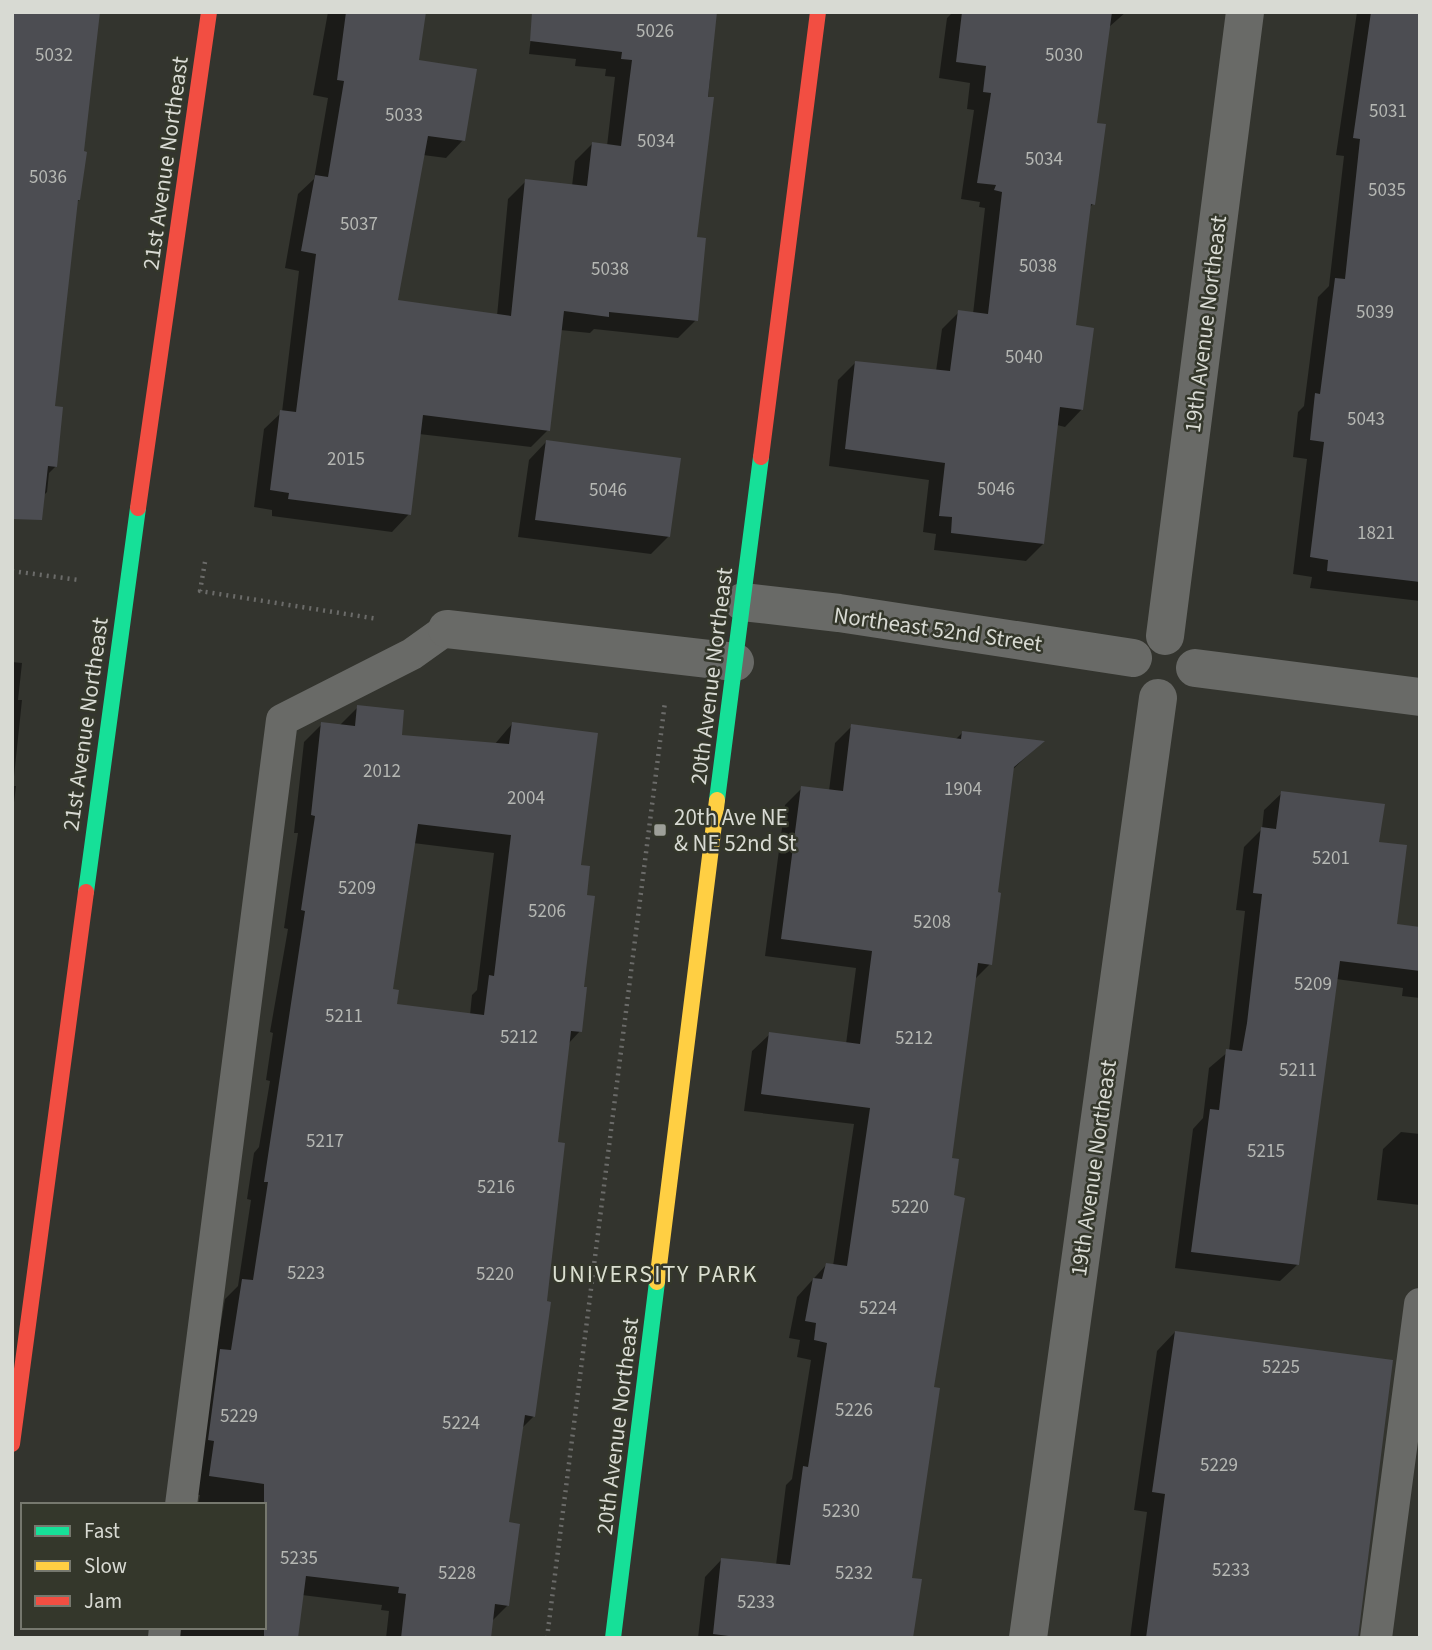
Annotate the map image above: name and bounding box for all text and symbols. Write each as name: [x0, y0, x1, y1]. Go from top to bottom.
house number: 5026: [636, 18, 674, 45]
house number: 5032: [35, 42, 73, 69]
house number: 5030: [1045, 42, 1083, 69]
street label: 21st Avenue Northeast: [134, 54, 197, 272]
house number: 5031: [1369, 98, 1407, 125]
house number: 5033: [385, 102, 423, 129]
house number: 5034: [637, 128, 675, 155]
house number: 5034: [1025, 146, 1063, 173]
house number: 5036: [29, 164, 67, 191]
house number: 5035: [1368, 177, 1406, 204]
house number: 5037: [340, 211, 378, 238]
street label: 19th Avenue Northeast: [1176, 213, 1235, 434]
house number: 5038: [1019, 253, 1057, 280]
house number: 5038: [591, 256, 629, 283]
house number: 5039: [1356, 299, 1394, 326]
house number: 5040: [1005, 344, 1043, 371]
house number: 5043: [1347, 406, 1385, 433]
house number: 2015: [327, 446, 365, 473]
house number: 5046: [977, 476, 1015, 503]
house number: 5046: [589, 477, 627, 504]
house number: 1821: [1357, 520, 1395, 547]
street label: 20th Avenue Northeast: [682, 565, 741, 786]
street label: Northeast 52nd Street: [832, 599, 1045, 660]
street label: 21st Avenue Northeast: [54, 615, 117, 833]
house number: 2012: [363, 758, 401, 785]
house number: 1904: [944, 776, 982, 803]
house number: 2004: [507, 785, 545, 812]
place label: 20th Ave NE & NE 52nd St: [674, 801, 797, 860]
marker: 20th Ave NE & NE 52nd St: [652, 822, 668, 838]
house number: 5201: [1312, 845, 1350, 872]
house number: 5209: [338, 875, 376, 902]
house number: 5206: [528, 898, 566, 925]
house number: 5208: [913, 909, 951, 936]
house number: 5209: [1294, 971, 1332, 998]
house number: 5211: [325, 1003, 363, 1030]
house number: 5212: [500, 1024, 538, 1051]
house number: 5212: [895, 1025, 933, 1052]
street label: 19th Avenue Northeast: [1062, 1057, 1125, 1279]
house number: 5211: [1279, 1057, 1317, 1084]
house number: 5217: [306, 1128, 344, 1155]
house number: 5215: [1247, 1138, 1285, 1165]
house number: 5216: [477, 1174, 515, 1201]
house number: 5220: [891, 1194, 929, 1221]
district label: UNIVERSITY PARK: [552, 1257, 758, 1292]
house number: 5223: [287, 1260, 325, 1287]
house number: 5220: [476, 1261, 514, 1288]
house number: 5224: [859, 1295, 897, 1322]
street label: 20th Avenue Northeast: [588, 1315, 647, 1536]
house number: 5225: [1262, 1354, 1300, 1381]
house number: 5226: [835, 1397, 873, 1424]
house number: 5229: [220, 1403, 258, 1430]
house number: 5224: [442, 1410, 480, 1437]
house number: 5229: [1200, 1452, 1238, 1479]
house number: 5230: [822, 1498, 860, 1525]
legend: [21, 1503, 266, 1629]
text: Fast: [84, 1516, 120, 1546]
house number: 5235: [280, 1545, 318, 1572]
text: Slow: [84, 1551, 127, 1581]
house number: 5233: [1212, 1557, 1250, 1584]
house number: 5228: [438, 1560, 476, 1587]
house number: 5232: [835, 1560, 873, 1587]
text: Jam: [84, 1586, 122, 1616]
house number: 5233: [737, 1589, 775, 1616]

